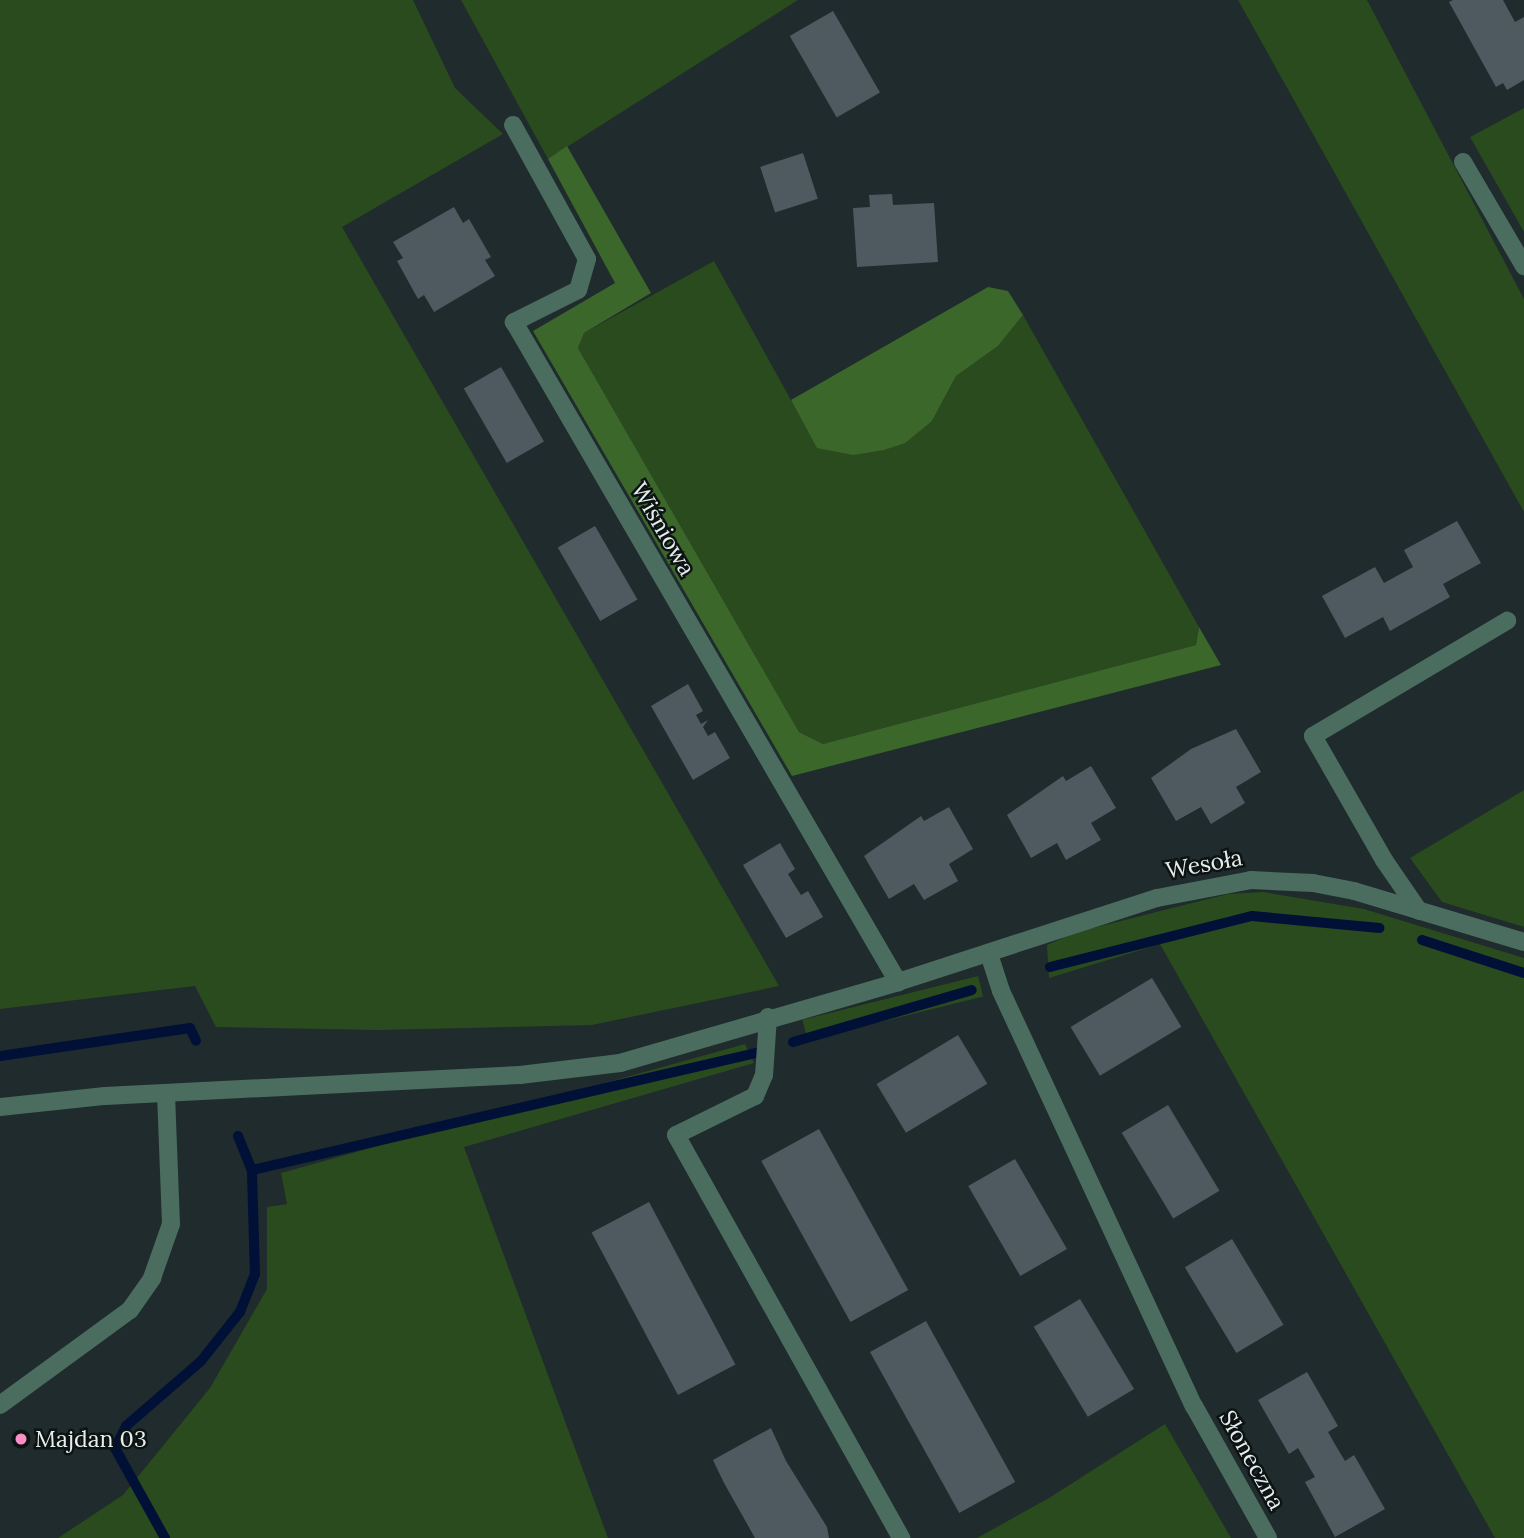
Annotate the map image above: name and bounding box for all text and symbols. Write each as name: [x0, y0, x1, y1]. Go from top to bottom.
street label: Wiśniowa: [625, 477, 701, 581]
street label: Wesoła: [1164, 844, 1244, 884]
street label: Słoneczna: [1213, 1405, 1291, 1515]
place label: Majdan 03: [35, 1425, 147, 1453]
marker: Majdan 03: [13, 1431, 29, 1447]

